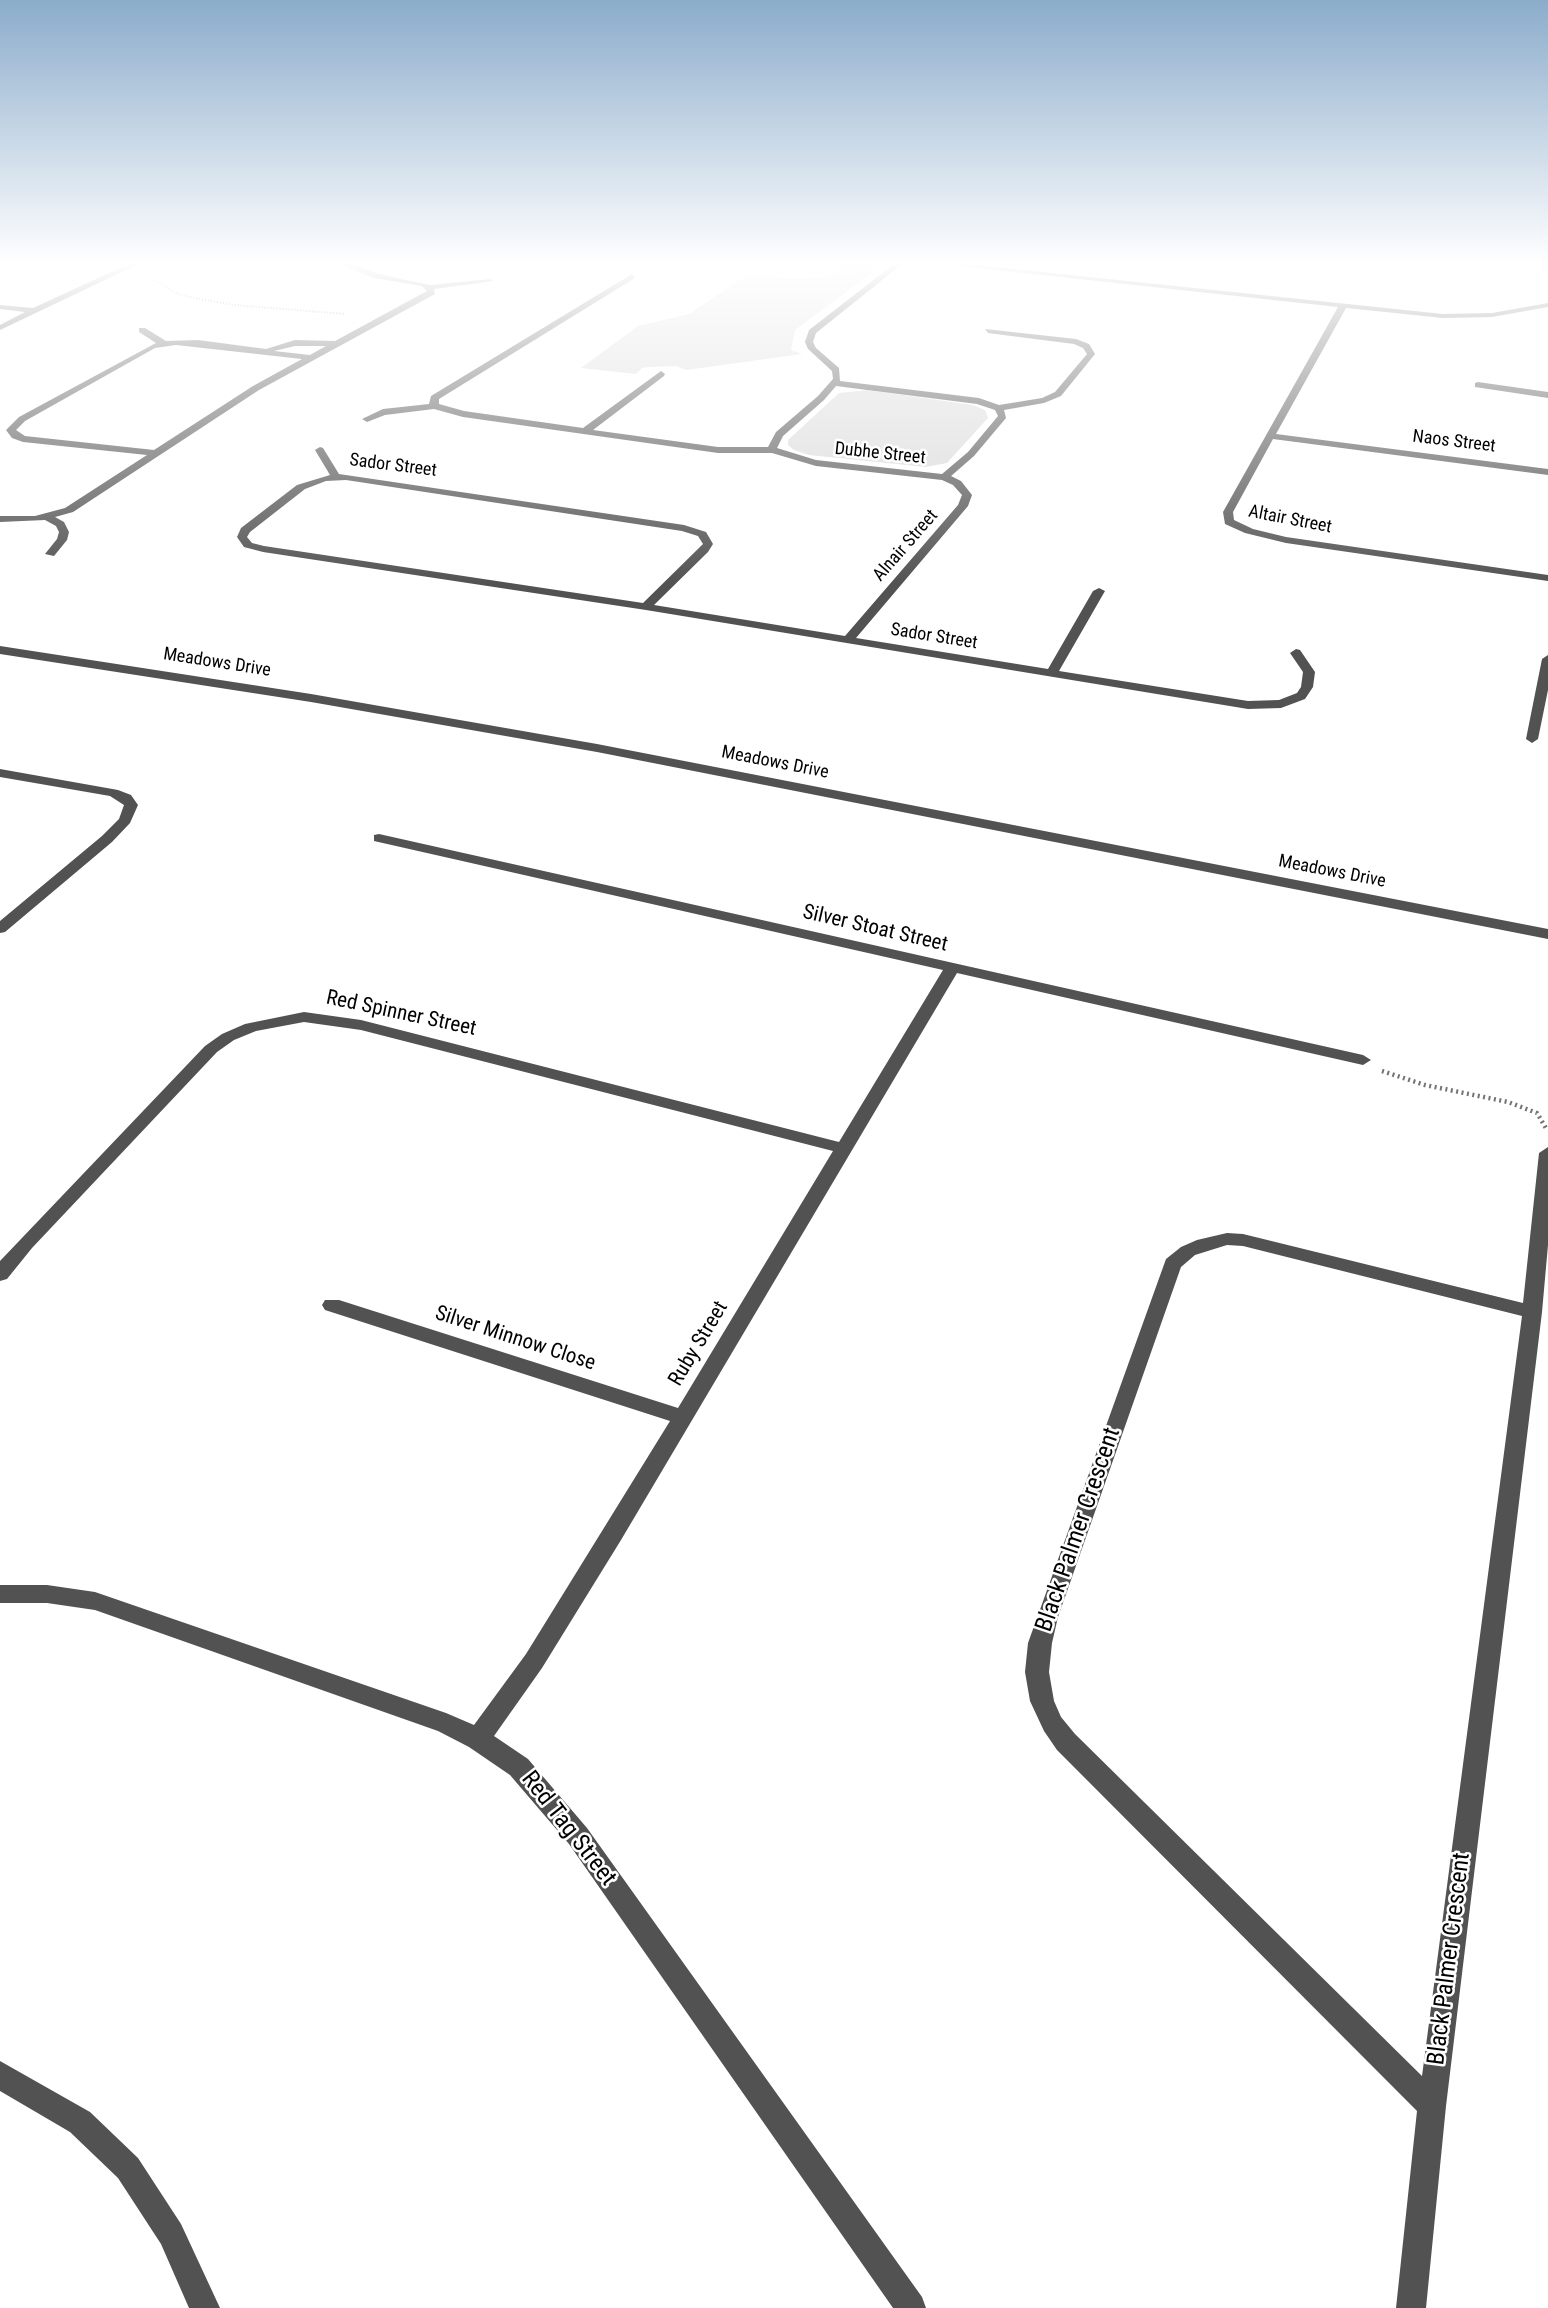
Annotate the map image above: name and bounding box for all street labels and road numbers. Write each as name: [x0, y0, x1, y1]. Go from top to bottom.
street label: Naos Street: [1411, 426, 1497, 458]
street label: Dubhe Street: [833, 438, 927, 470]
street label: Sador Street: [348, 450, 438, 482]
street label: Altair Street: [1247, 501, 1333, 539]
street label: Alnair Street: [869, 506, 943, 586]
street label: Sador Street: [889, 619, 979, 655]
street label: Meadows Drive: [162, 644, 272, 682]
street label: Meadows Drive: [720, 742, 830, 784]
street label: Meadows Drive: [1277, 851, 1387, 893]
street label: Silver Stoat Street: [800, 900, 950, 958]
street label: Red Spinner Street: [324, 986, 478, 1042]
street label: Ruby Street: [664, 1297, 734, 1391]
street label: Silver Minnow Close: [432, 1301, 598, 1377]
street label: Black Palmer Crescent: [1031, 1424, 1127, 1636]
street label: Red Tag Street: [514, 1766, 622, 1892]
street label: Black Palmer Crescent: [1423, 1851, 1477, 2067]

